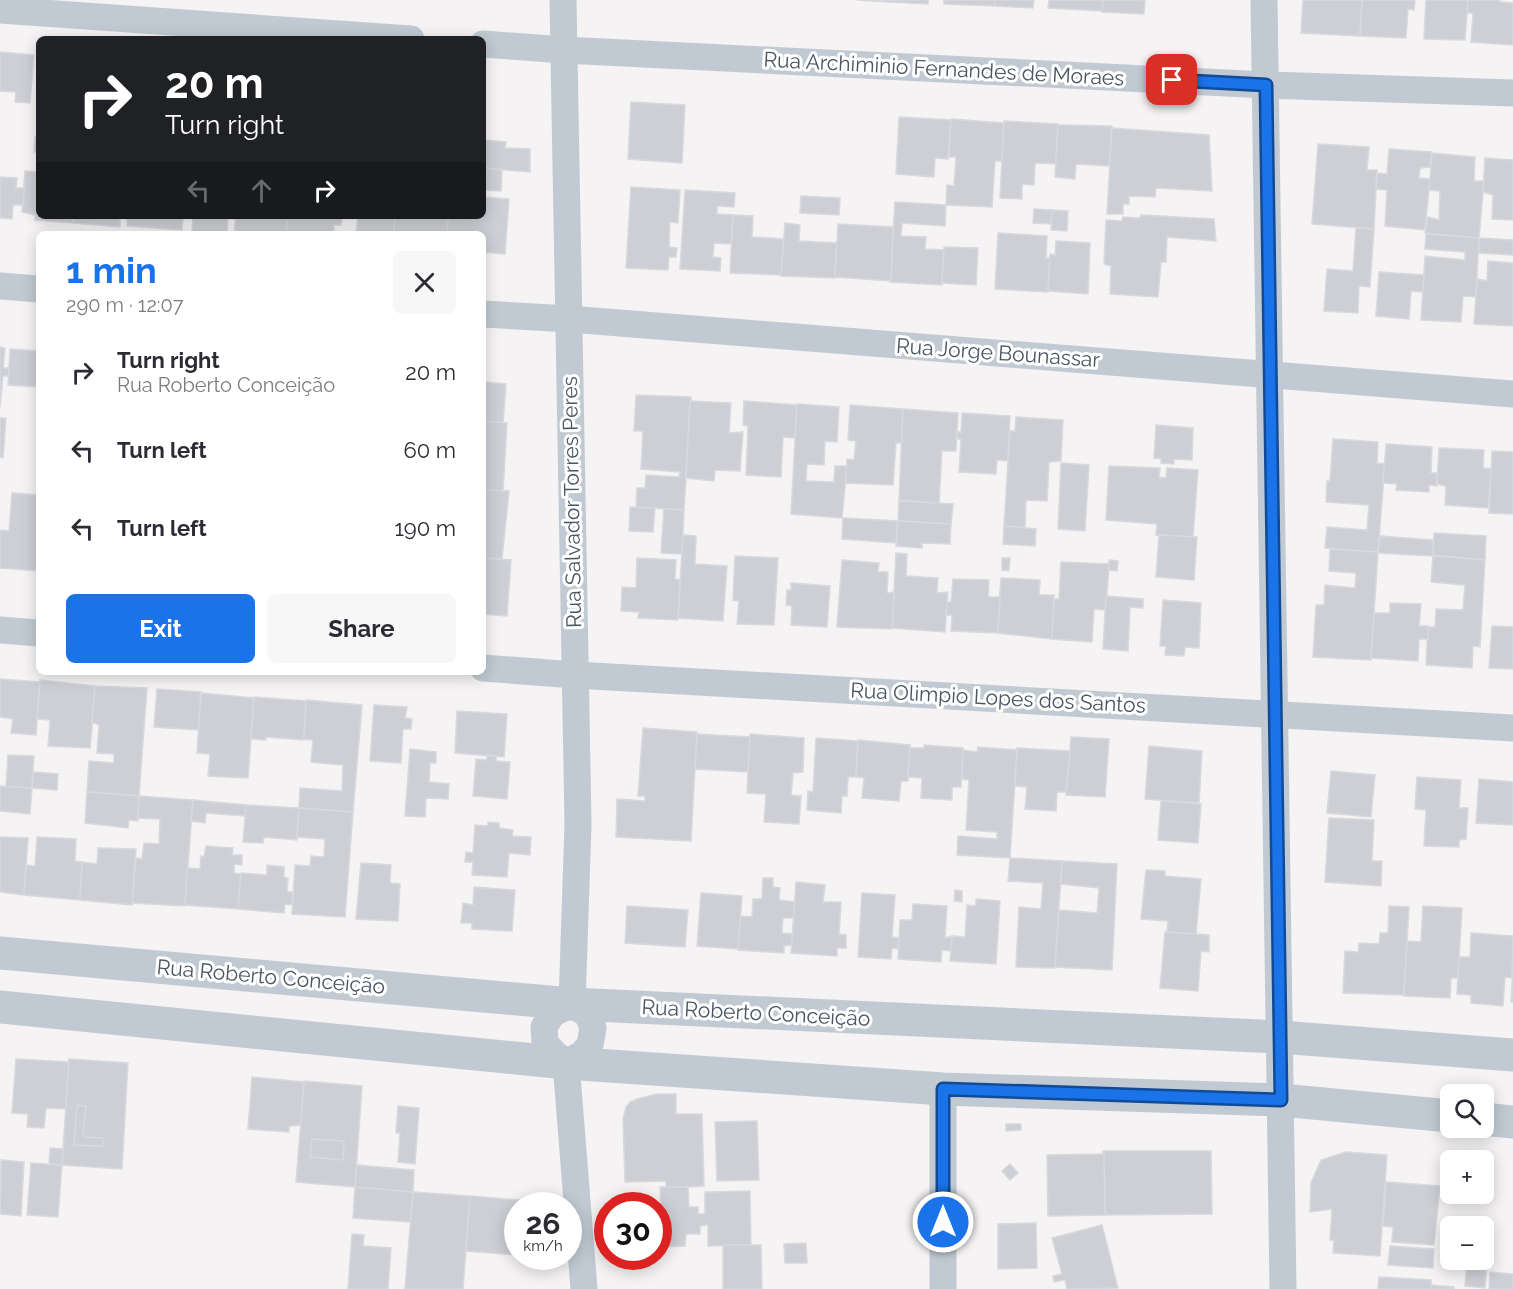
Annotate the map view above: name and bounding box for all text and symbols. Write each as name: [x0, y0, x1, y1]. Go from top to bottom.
street label: Rua Archiminio Fernandes de Moraes: [763, 47, 1125, 90]
pin: [1146, 54, 1197, 105]
text: 20 m: [165, 59, 264, 108]
icon: right: [66, 60, 144, 138]
icon: arrive: [1155, 63, 1188, 96]
text: Turn right: [165, 109, 284, 140]
icon: left: [182, 174, 215, 207]
icon: ahead: [245, 174, 278, 207]
icon: right: [308, 174, 341, 207]
text: 1 min: [66, 249, 157, 291]
button: close: [393, 251, 456, 314]
text: 290 m · 12:07: [66, 293, 183, 317]
street label: Rua Jorge Bounassar: [895, 333, 1101, 372]
text: Turn right: [117, 347, 220, 373]
icon: right: [66, 356, 99, 389]
text: 20 m: [405, 359, 456, 385]
text: Rua Roberto Conceição: [117, 373, 335, 397]
street label: Rua Salvador Torres Peres: [557, 376, 586, 628]
icon: left: [66, 434, 99, 467]
text: Turn left: [117, 437, 207, 463]
text: 60 m: [403, 437, 456, 463]
icon: left: [66, 512, 99, 545]
text: Turn left: [117, 515, 207, 541]
text: 190 m: [394, 515, 456, 541]
button: Exit: [66, 594, 255, 663]
button: Share: [267, 594, 456, 663]
street label: Rua Olimpio Lopes dos Santos: [850, 677, 1146, 718]
street label: Rua Roberto Conceição: [156, 954, 386, 999]
street label: Rua Roberto Conceição: [641, 994, 871, 1031]
map controls: [1440, 1084, 1494, 1270]
button: search: [1440, 1084, 1494, 1138]
button: +: [1440, 1150, 1494, 1204]
position arrow: [911, 1190, 975, 1254]
speed limit sign: 30: [594, 1192, 672, 1270]
text: 26: [525, 1206, 561, 1241]
button: −: [1440, 1216, 1494, 1270]
text: km/h: [523, 1237, 563, 1255]

